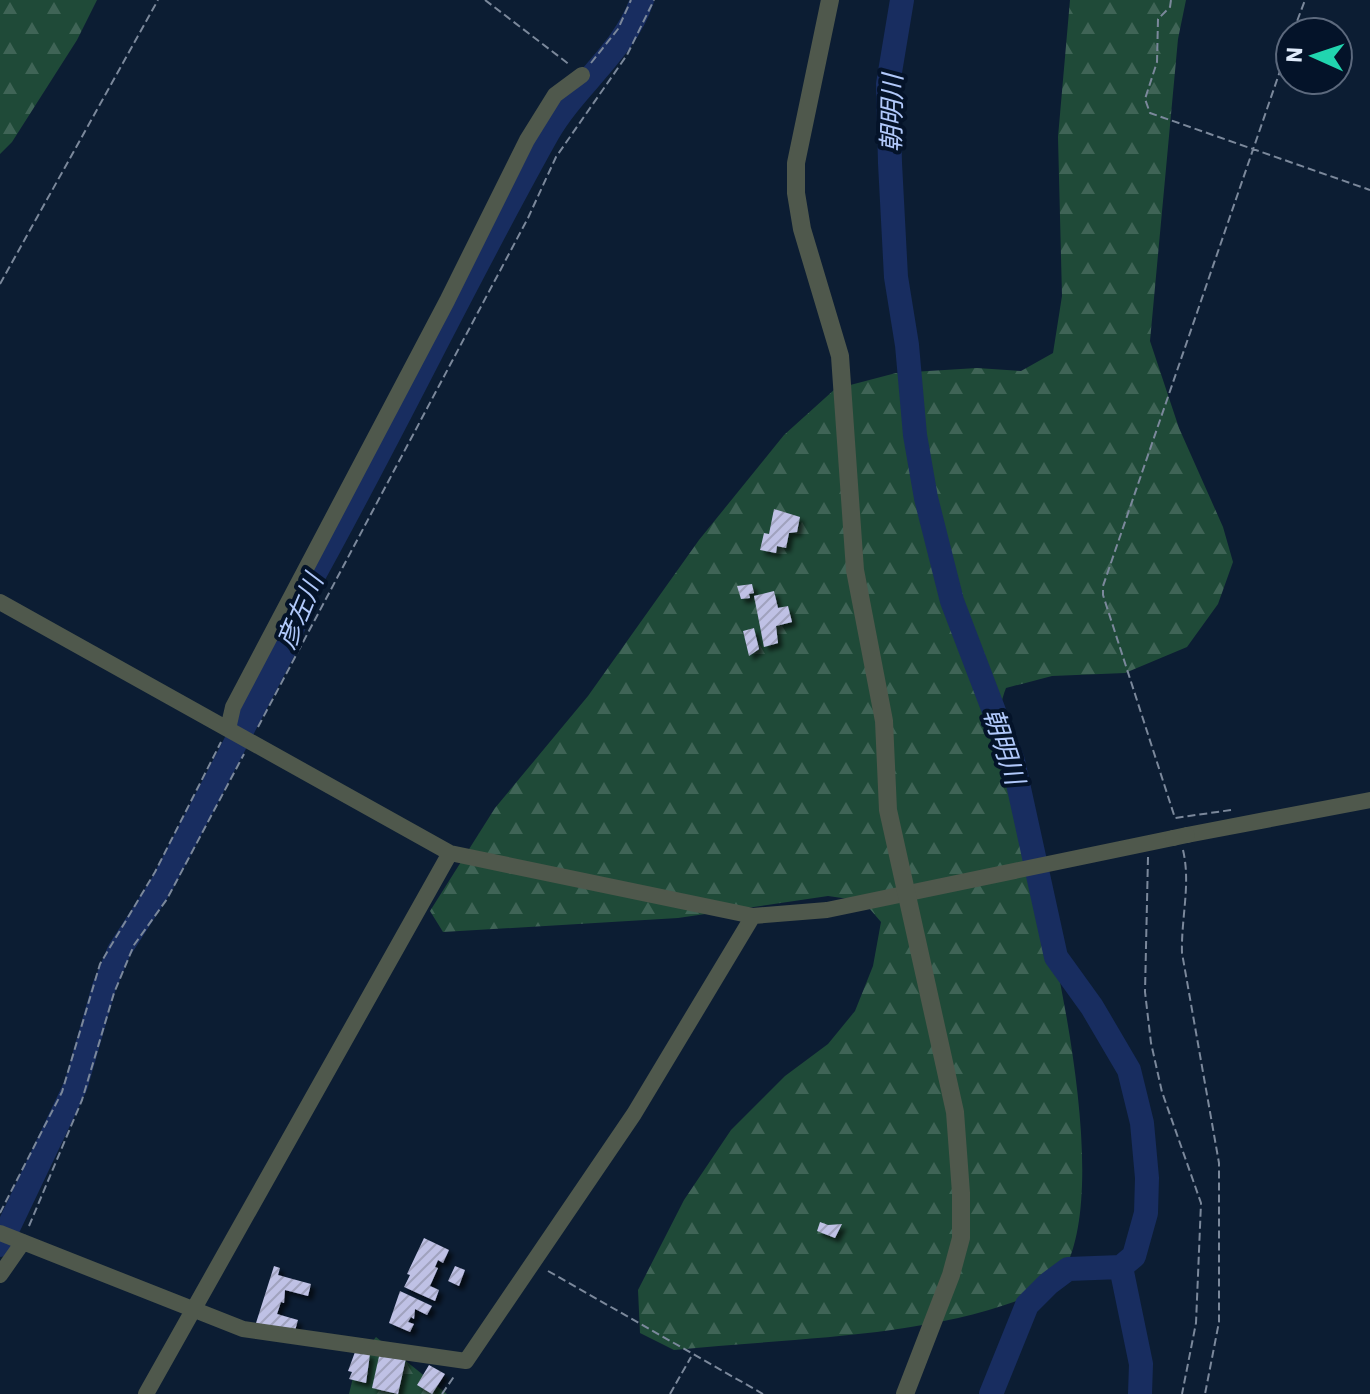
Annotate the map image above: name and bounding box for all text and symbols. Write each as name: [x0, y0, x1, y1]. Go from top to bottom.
north arrow: [1274, 16, 1354, 96]
text: N: [1279, 46, 1308, 64]
water label: 朝明川: [873, 71, 909, 152]
water label: 彦左川: [268, 566, 331, 654]
water label: 朝明川: [977, 704, 1034, 791]

